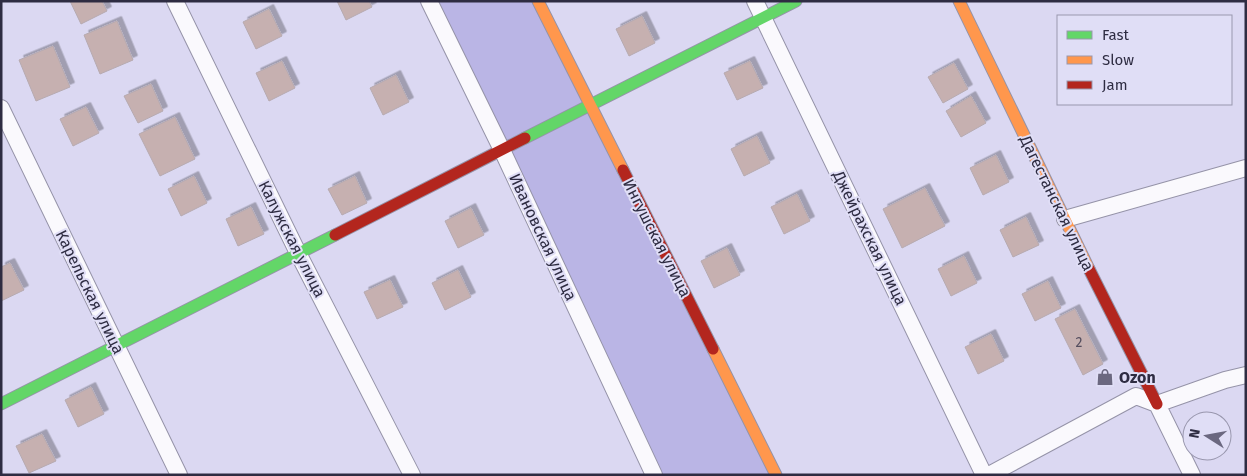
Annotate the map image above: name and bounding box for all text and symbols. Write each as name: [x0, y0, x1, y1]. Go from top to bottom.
legend: [1057, 15, 1232, 105]
text: Fast: [1102, 26, 1129, 44]
text: Slow: [1102, 51, 1134, 69]
text: Jam: [1102, 76, 1128, 94]
street label: Дагестанская улица: [1016, 131, 1098, 274]
street label: Джейрахская улица: [829, 167, 911, 308]
street label: Ивановская улица: [505, 170, 581, 304]
street label: Ингушская улица: [619, 176, 695, 300]
street label: Калужская улица: [254, 177, 330, 301]
street label: Карельская улица: [52, 227, 128, 357]
house number: 2: [1076, 334, 1083, 351]
shop icon: Ozon: [1095, 367, 1115, 387]
place label: Ozon: [1119, 368, 1156, 387]
north arrow: [1182, 411, 1232, 461]
text: N: [1185, 427, 1204, 440]

